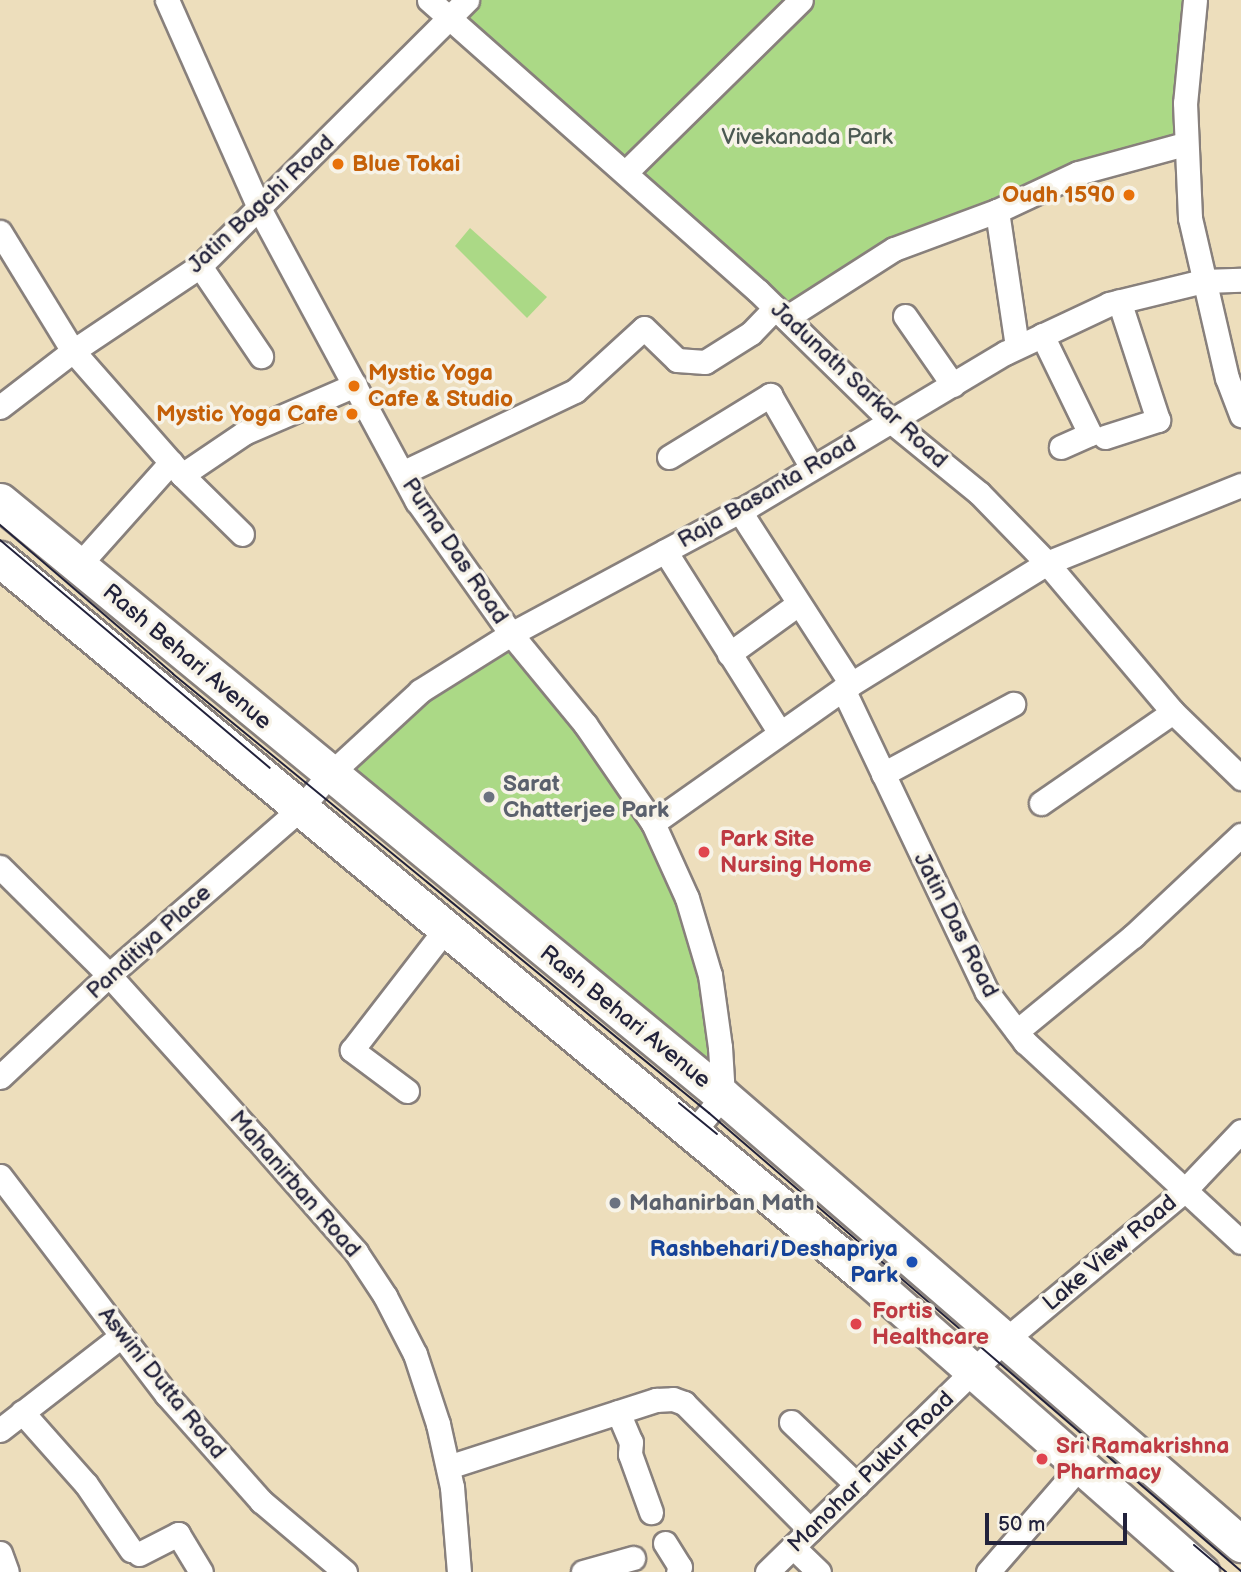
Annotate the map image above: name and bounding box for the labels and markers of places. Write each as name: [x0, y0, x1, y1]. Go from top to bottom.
place label: Blue Tokai: [352, 150, 460, 178]
marker: Blue Tokai: [330, 156, 346, 172]
place label: Oudh 1590: [1002, 181, 1115, 209]
marker: Oudh 1590: [1121, 187, 1137, 203]
place label: Mystic Yoga Cafe & Studio: [368, 359, 513, 413]
marker: Mystic Yoga Cafe & Studio: [346, 378, 362, 394]
place label: Mystic Yoga Cafe: [156, 400, 338, 428]
marker: Mystic Yoga Cafe: [344, 406, 360, 422]
place label: Sarat Chatterjee Park: [503, 770, 669, 824]
marker: Sarat Chatterjee Park: [481, 789, 497, 805]
place label: Park Site Nursing Home: [720, 825, 871, 879]
marker: Park Site Nursing Home: [694, 842, 714, 862]
place label: Mahanirban Math: [629, 1189, 814, 1217]
marker: Mahanirban Math: [607, 1195, 623, 1211]
place label: Rashbehari/Deshapriya Park: [650, 1235, 898, 1289]
marker: Rashbehari/Deshapriya Park: [904, 1254, 920, 1270]
place label: Fortis Healthcare: [872, 1297, 989, 1351]
marker: Fortis Healthcare: [846, 1314, 866, 1334]
place label: Sri Ramakrishna Pharmacy: [1056, 1432, 1230, 1486]
marker: Sri Ramakrishna Pharmacy: [1034, 1451, 1050, 1467]

